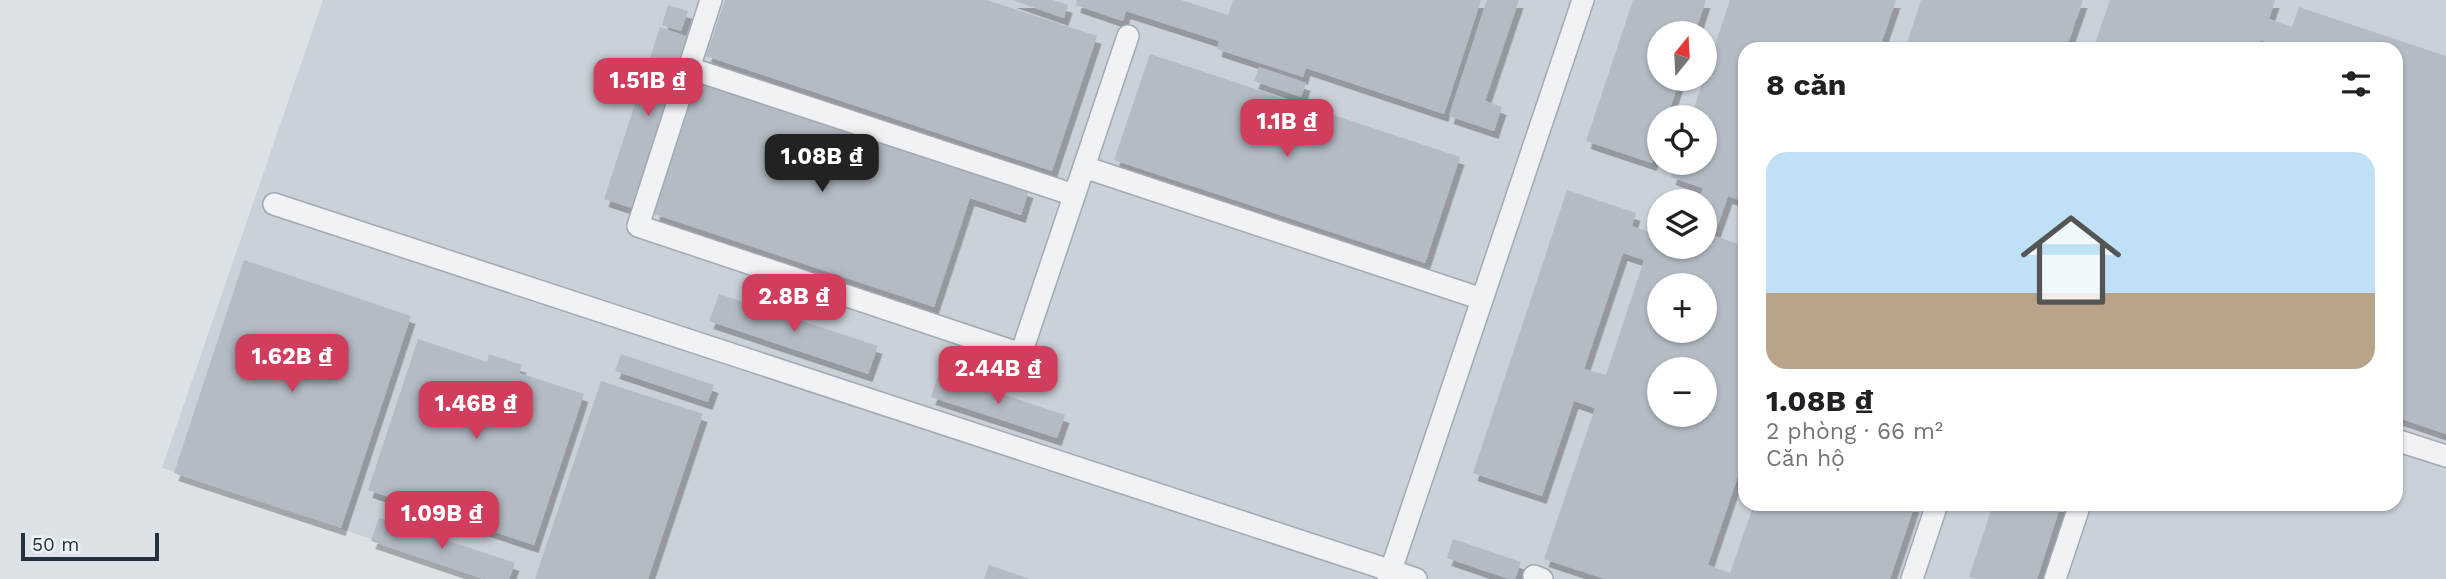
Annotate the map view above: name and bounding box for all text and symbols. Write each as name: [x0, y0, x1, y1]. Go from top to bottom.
north arrow: [1647, 21, 1717, 91]
map controls: [1647, 21, 1717, 427]
pin: 1.51B ₫: [583, 58, 713, 118]
icon: filters: [2337, 65, 2375, 103]
text: 1.51B ₫: [610, 67, 686, 94]
text: 8 căn: [1766, 67, 1846, 102]
pin: 1.1B ₫: [1230, 100, 1344, 159]
button: locate: [1647, 105, 1717, 175]
text: 1.1B ₫: [1256, 108, 1318, 135]
pin: 1.08B ₫: [757, 134, 887, 194]
text: 1.08B ₫: [781, 143, 863, 170]
button: layers: [1647, 189, 1717, 259]
icon: home: [2008, 197, 2134, 323]
button: +: [1647, 273, 1717, 343]
pin: 2.8B ₫: [737, 274, 851, 334]
text: 2.8B ₫: [758, 283, 830, 310]
pin: 1.62B ₫: [227, 334, 357, 394]
text: 1.62B ₫: [251, 343, 333, 370]
pin: 2.44B ₫: [933, 346, 1063, 406]
text: 2.44B ₫: [955, 355, 1041, 382]
button: −: [1647, 357, 1717, 427]
pin: 1.46B ₫: [411, 382, 541, 441]
text: 1.08B ₫: [1766, 383, 1874, 418]
text: 1.46B ₫: [435, 390, 517, 417]
text: 2 phòng · 66 m²: [1766, 418, 1943, 445]
text: Căn hộ: [1766, 445, 1845, 472]
pin: 1.09B ₫: [377, 491, 507, 551]
text: 1.09B ₫: [401, 500, 483, 527]
scale bar: [21, 530, 159, 562]
text: 50 m: [32, 533, 79, 556]

